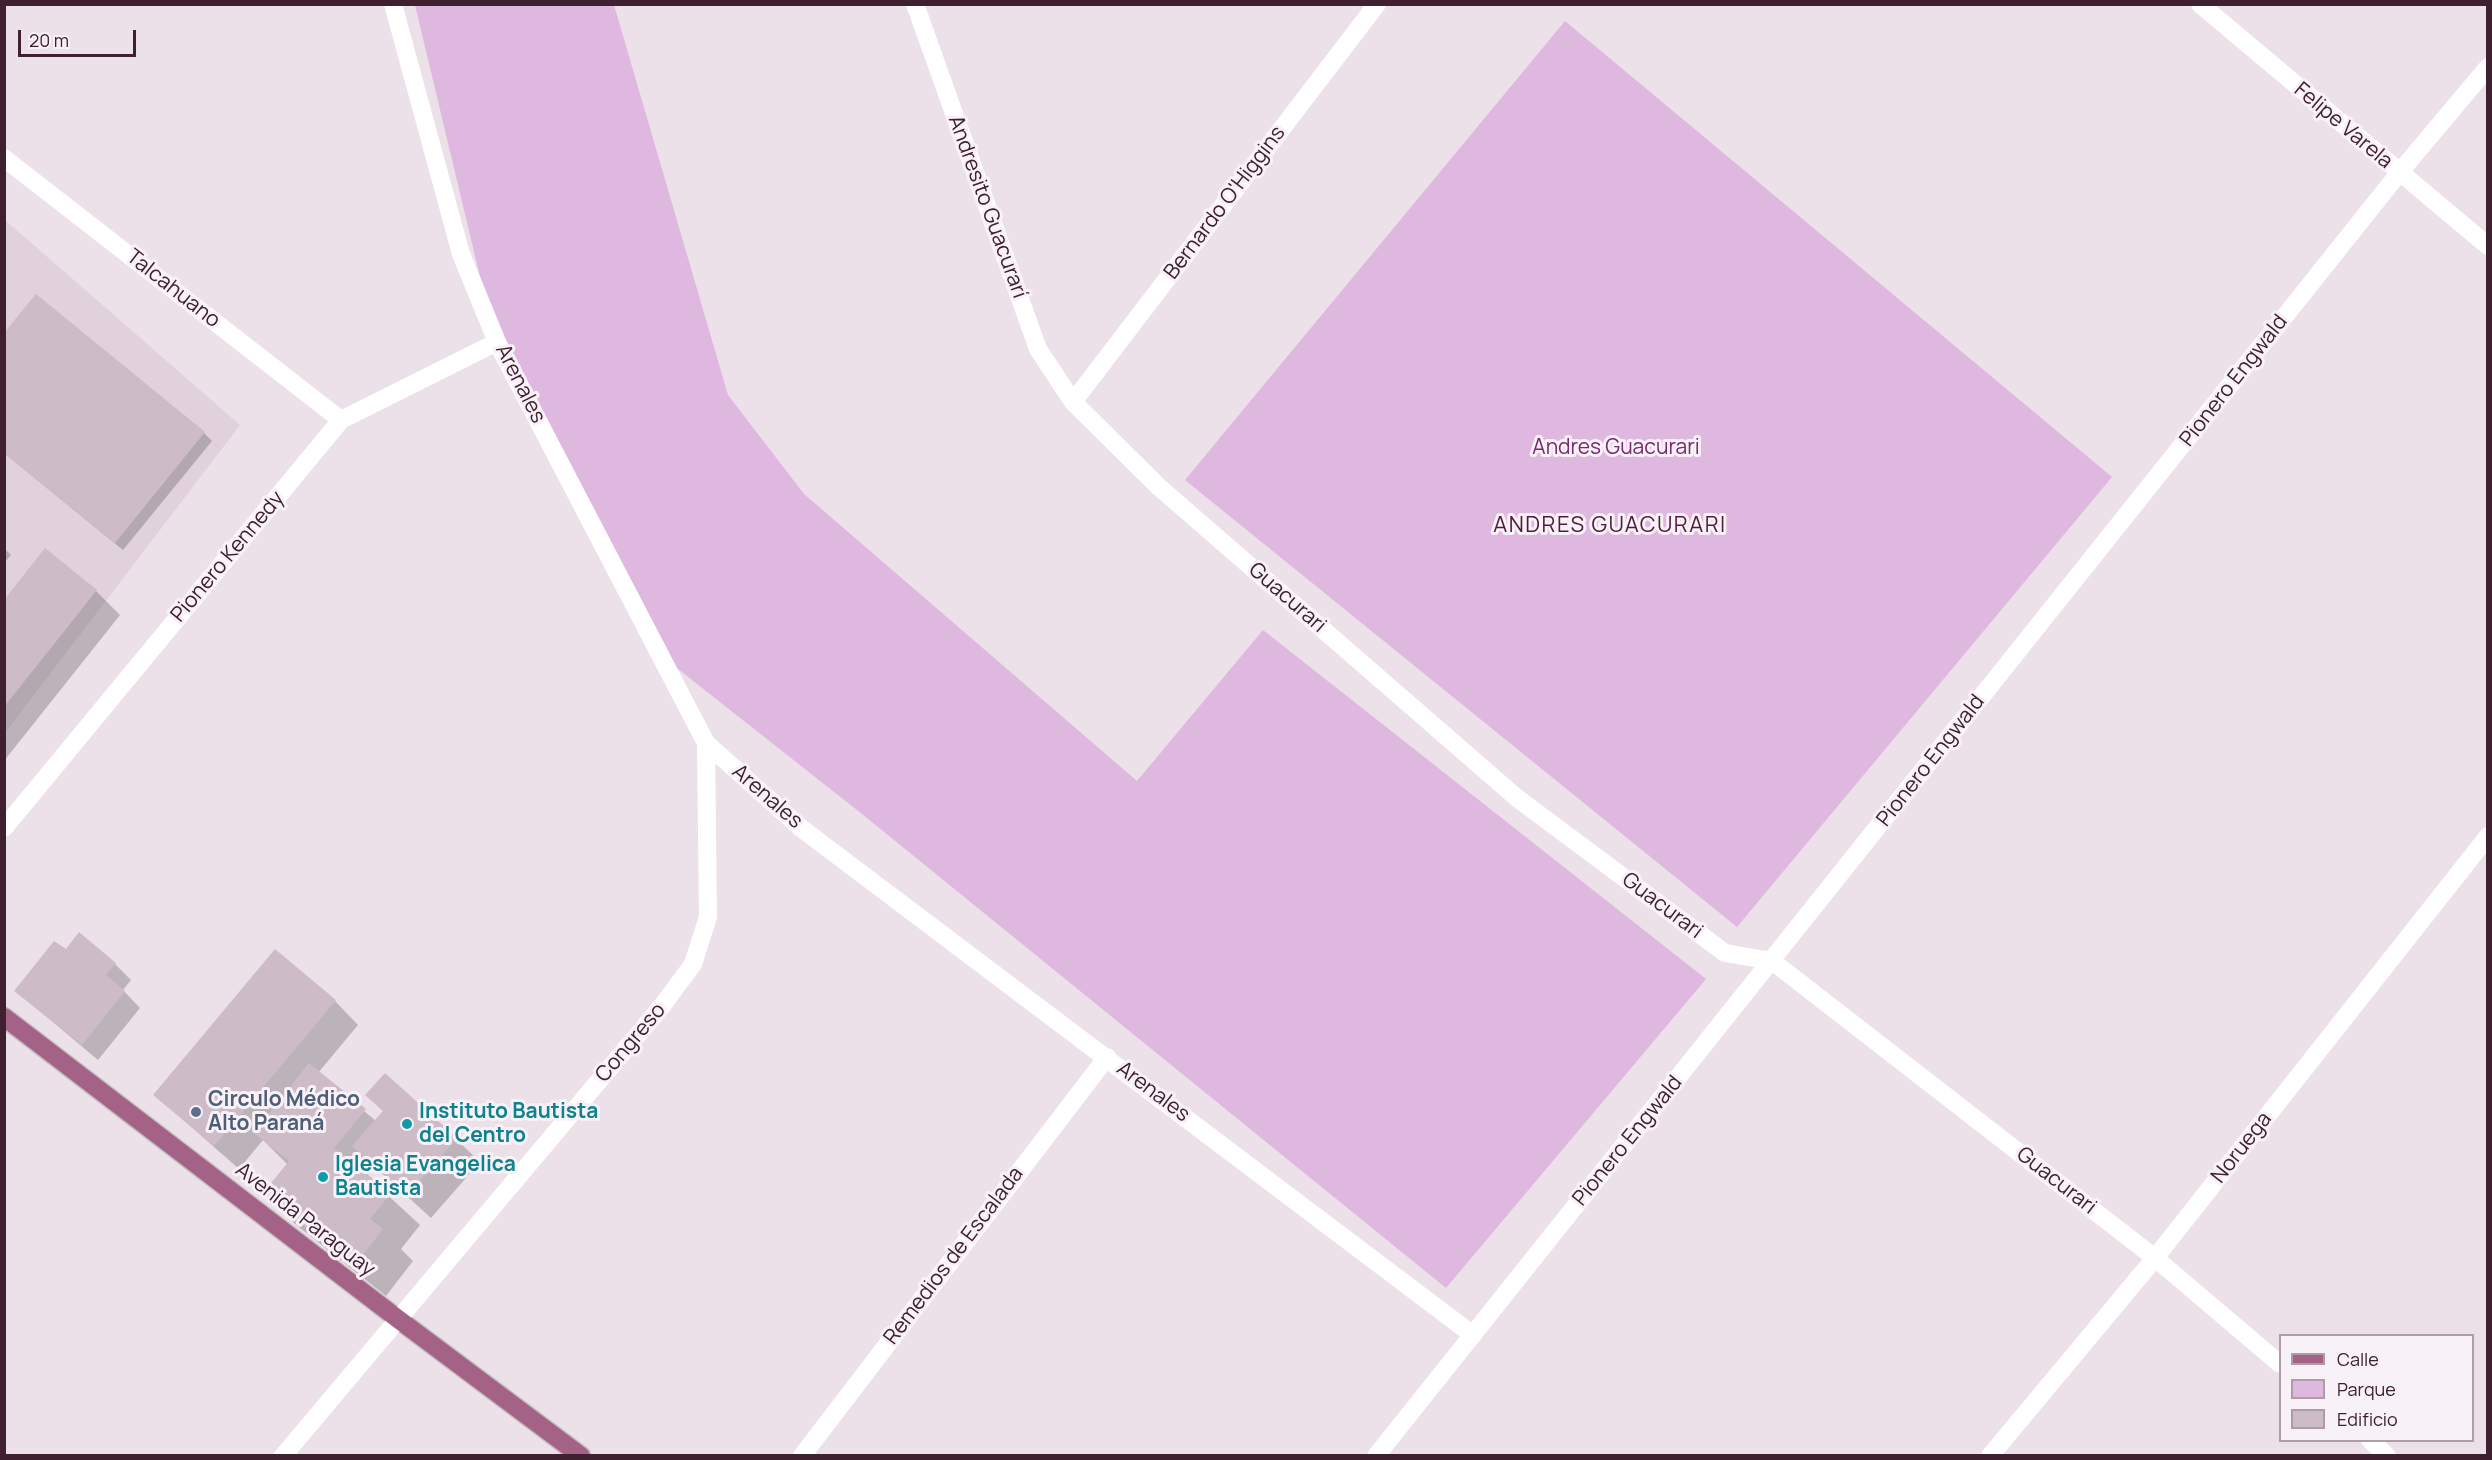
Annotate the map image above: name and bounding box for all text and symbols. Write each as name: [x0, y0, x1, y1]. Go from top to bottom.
scale bar: [21, 18, 140, 56]
text: 20 m: [29, 28, 69, 52]
street label: Felipe Varela: [2289, 78, 2397, 174]
street label: Andresito Guacurarí: [942, 112, 1032, 302]
street label: Bernardo O'Higgins: [1159, 121, 1291, 285]
street label: Talcahuano: [121, 245, 225, 333]
street label: Pionero Engwald: [2175, 310, 2293, 452]
street label: Arenales: [489, 340, 551, 428]
park label: Andres Guacurari: [1532, 435, 1700, 461]
street label: Pionero Kennedy: [166, 486, 290, 628]
district label: ANDRES GUACURARI: [1493, 513, 1727, 539]
street label: Guacurari: [1243, 558, 1331, 638]
street label: Pionero Engwald: [1872, 690, 1990, 832]
street label: Arenales: [727, 760, 807, 834]
street label: Guacurari: [1617, 868, 1707, 944]
street label: Congreso: [591, 998, 671, 1088]
street label: Arenales: [1111, 1056, 1195, 1128]
street label: Pionero Engwald: [1568, 1071, 1688, 1211]
place label: Circulo Médico Alto Paraná: [208, 1087, 360, 1137]
place label: Instituto Bautista del Centro: [419, 1099, 598, 1149]
marker: Circulo Médico Alto Paraná: [189, 1105, 203, 1119]
street label: Noruega: [2206, 1107, 2278, 1189]
marker: Instituto Bautista del Centro: [400, 1117, 414, 1131]
street label: Guacurari: [2011, 1142, 2101, 1220]
place label: Iglesia Evangelica Bautista: [335, 1152, 516, 1202]
street label: Avenida Paraguay: [230, 1158, 380, 1282]
street label: Remedios de Escalada: [879, 1162, 1029, 1350]
marker: Iglesia Evangelica Bautista: [316, 1170, 330, 1184]
legend: [2279, 1334, 2474, 1442]
text: Calle: [2337, 1347, 2379, 1371]
text: Parque: [2337, 1377, 2396, 1401]
text: Edificio: [2337, 1407, 2398, 1431]

